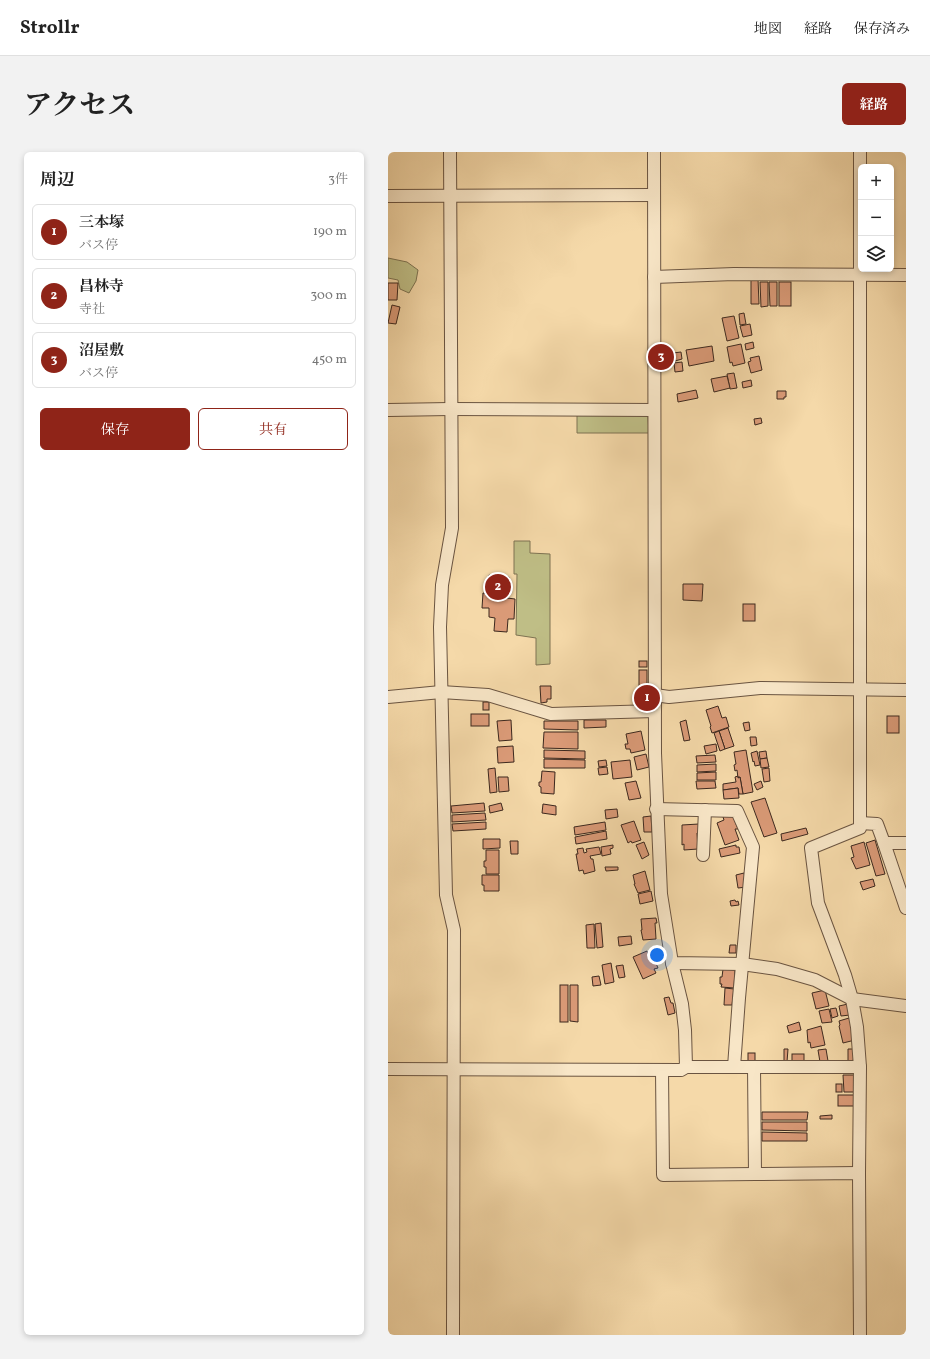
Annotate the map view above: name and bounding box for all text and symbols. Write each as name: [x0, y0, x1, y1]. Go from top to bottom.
text: Strollr: [20, 15, 80, 41]
text: 地図: [754, 20, 782, 39]
text: 経路: [804, 20, 832, 39]
text: 保存済み: [854, 20, 910, 39]
button: 経路: [842, 83, 906, 125]
text: アクセス: [24, 87, 135, 126]
map controls: [858, 164, 894, 272]
button: +: [858, 164, 894, 200]
text: 周辺: [40, 169, 74, 192]
text: 3件: [328, 171, 348, 189]
button: −: [858, 200, 894, 236]
text: 三本塚: [79, 213, 124, 234]
text: 1: [51, 223, 57, 241]
text: 190 m: [313, 223, 347, 241]
button: layers: [858, 236, 894, 272]
text: バス停: [79, 237, 118, 255]
text: 昌林寺: [79, 277, 124, 298]
text: 2: [51, 287, 57, 305]
text: 300 m: [311, 287, 347, 305]
text: 寺社: [79, 301, 105, 319]
text: 沼屋敷: [79, 341, 124, 362]
pin: 3: [648, 342, 674, 372]
text: 3: [51, 351, 57, 369]
text: 450 m: [312, 351, 347, 369]
text: バス停: [79, 365, 118, 383]
button: 保存: [40, 408, 190, 450]
button: 共有: [198, 408, 348, 450]
pin: 2: [485, 572, 511, 602]
pin: 1: [634, 683, 660, 713]
your location: [647, 945, 667, 965]

